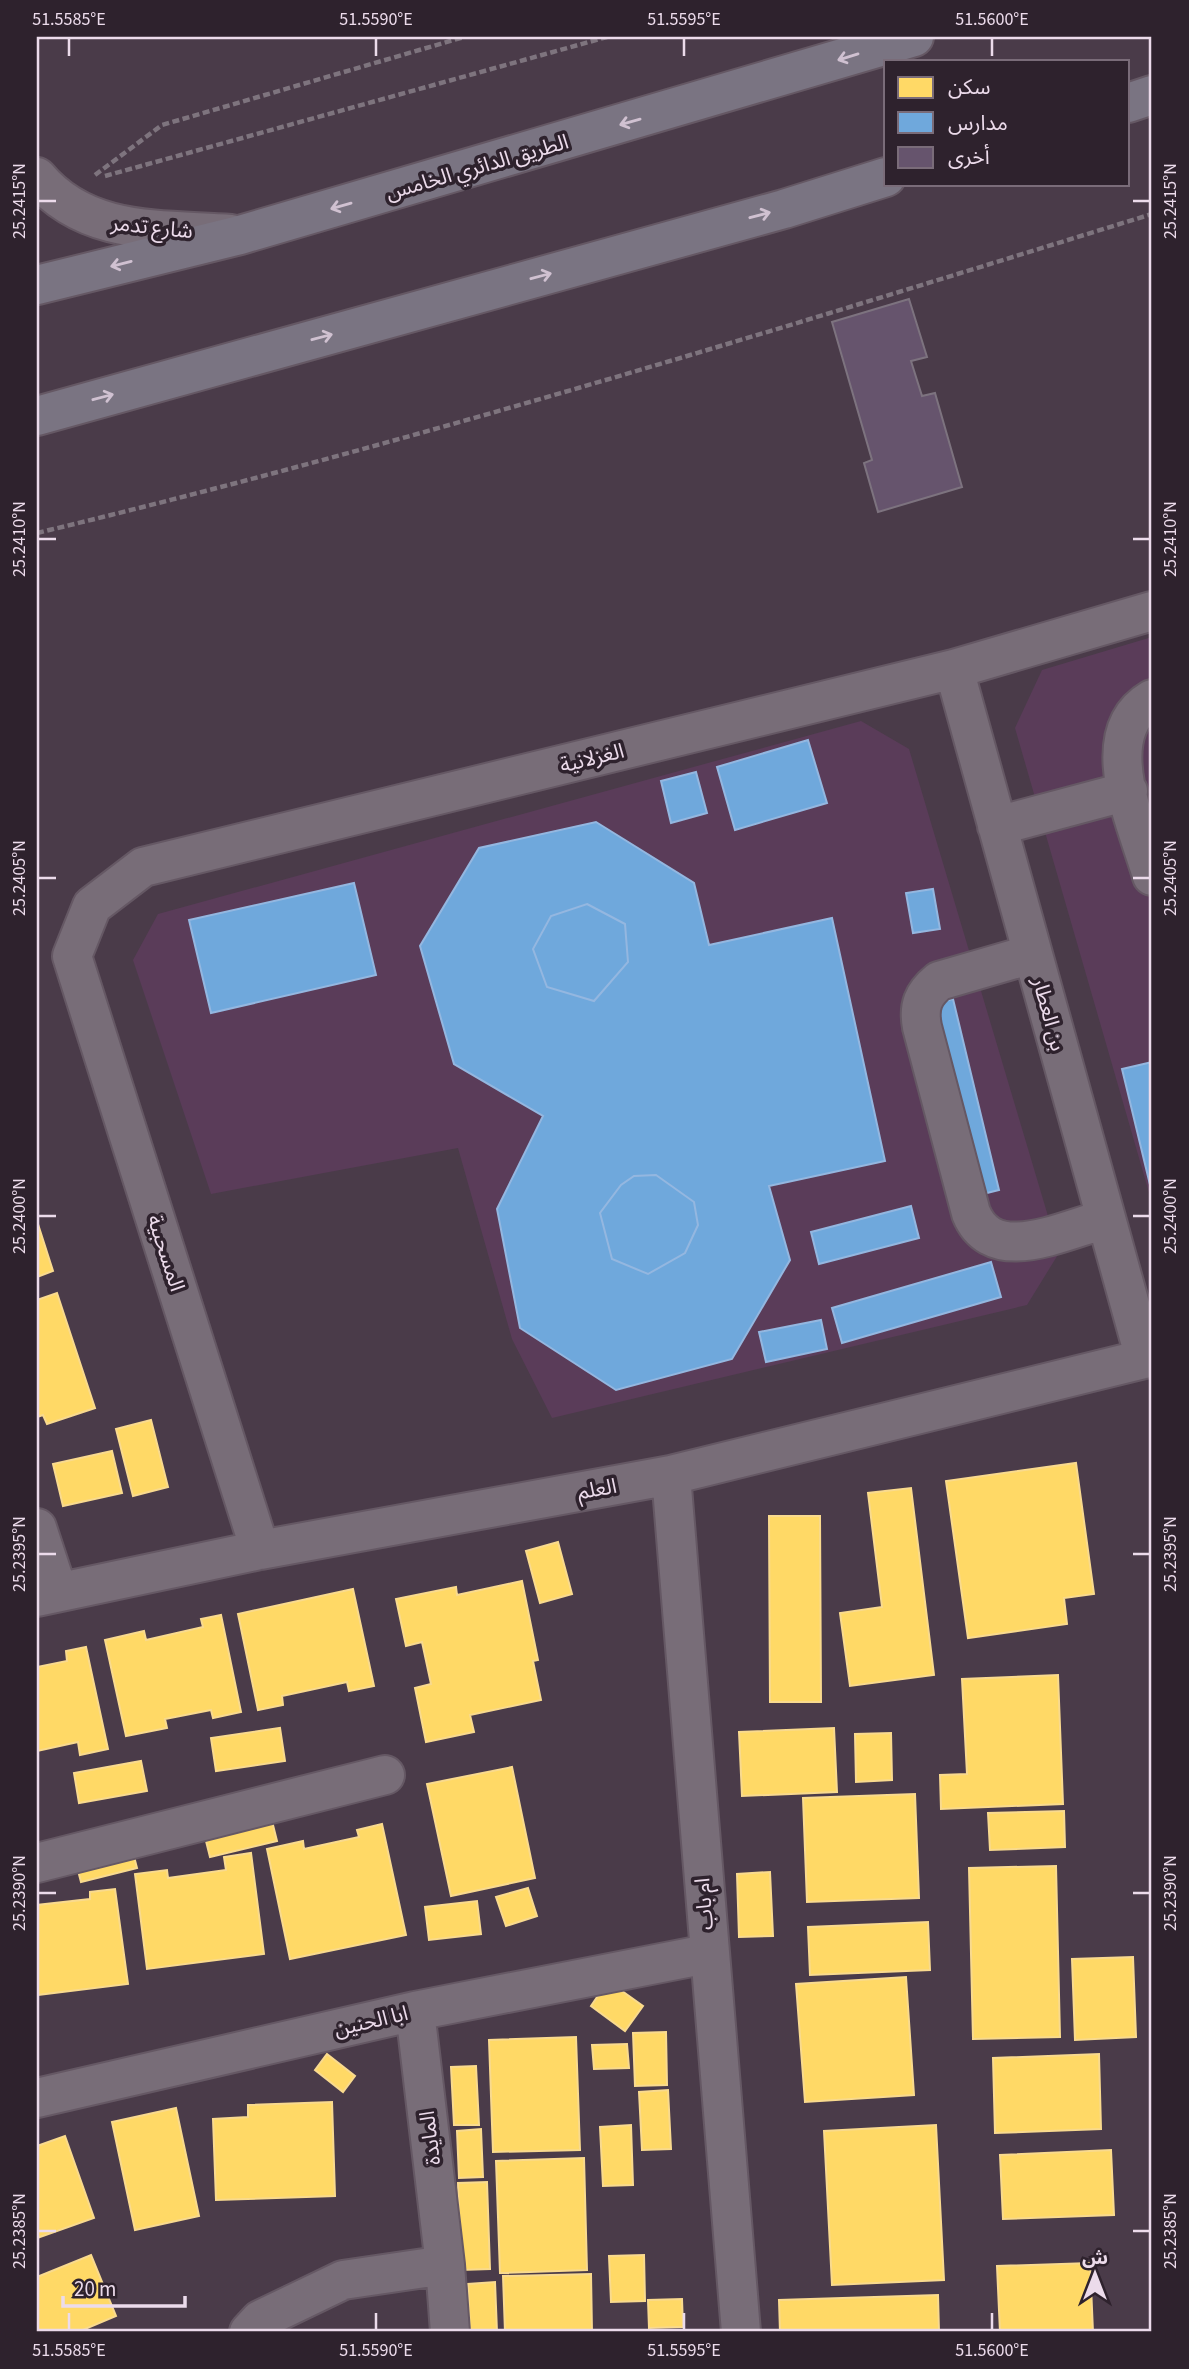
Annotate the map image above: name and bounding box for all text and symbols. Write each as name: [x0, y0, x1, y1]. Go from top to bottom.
text: 51.5585°E: [32, 7, 106, 32]
text: 51.5590°E: [339, 7, 413, 32]
text: 51.5595°E: [647, 7, 721, 32]
text: 51.5600°E: [955, 7, 1029, 32]
one-way arrow: [837, 51, 859, 64]
legend: [884, 60, 1130, 186]
text: سكن: [948, 72, 990, 102]
text: مدارس: [948, 108, 1008, 138]
one-way arrow: [620, 117, 642, 130]
street label: الطريق الدائري الخامس: [382, 127, 572, 208]
text: أخرى: [948, 142, 990, 172]
text: 25.2415°N: [7, 163, 32, 239]
text: 25.2415°N: [1158, 163, 1183, 239]
one-way arrow: [330, 200, 352, 213]
street label: شارع تدمر: [109, 208, 194, 246]
one-way arrow: [748, 208, 771, 221]
one-way arrow: [111, 258, 133, 271]
one-way arrow: [529, 269, 552, 282]
one-way arrow: [311, 329, 333, 342]
one-way arrow: [91, 390, 113, 403]
text: 25.2410°N: [7, 501, 32, 577]
text: 25.2410°N: [1158, 501, 1183, 577]
street label: الغزلانية: [557, 736, 627, 780]
text: 25.2405°N: [7, 840, 32, 916]
text: 25.2405°N: [1158, 840, 1183, 916]
street label: بن العطار: [1025, 973, 1073, 1054]
text: 25.2400°N: [7, 1178, 32, 1254]
text: 25.2400°N: [1158, 1178, 1183, 1254]
street label: المسحبية: [140, 1211, 192, 1295]
street label: العلم: [575, 1471, 619, 1507]
text: 25.2395°N: [7, 1516, 32, 1592]
text: 25.2395°N: [1158, 1516, 1183, 1592]
text: 25.2390°N: [7, 1855, 32, 1931]
text: 25.2390°N: [1158, 1855, 1183, 1931]
street label: ام باب: [687, 1877, 722, 1931]
street label: ابا الحنين: [331, 1998, 411, 2044]
street label: المايدة: [412, 2109, 448, 2167]
text: 25.2385°N: [7, 2193, 32, 2269]
text: 25.2385°N: [1158, 2193, 1183, 2269]
north arrow: [1060, 2240, 1130, 2310]
text: ش: [1082, 2245, 1108, 2272]
scale bar: [63, 2264, 186, 2308]
text: 20 m: [74, 2274, 116, 2304]
text: 51.5585°E: [32, 2338, 106, 2363]
text: 51.5590°E: [339, 2338, 413, 2363]
text: 51.5595°E: [647, 2338, 721, 2363]
text: 51.5600°E: [955, 2338, 1029, 2363]

